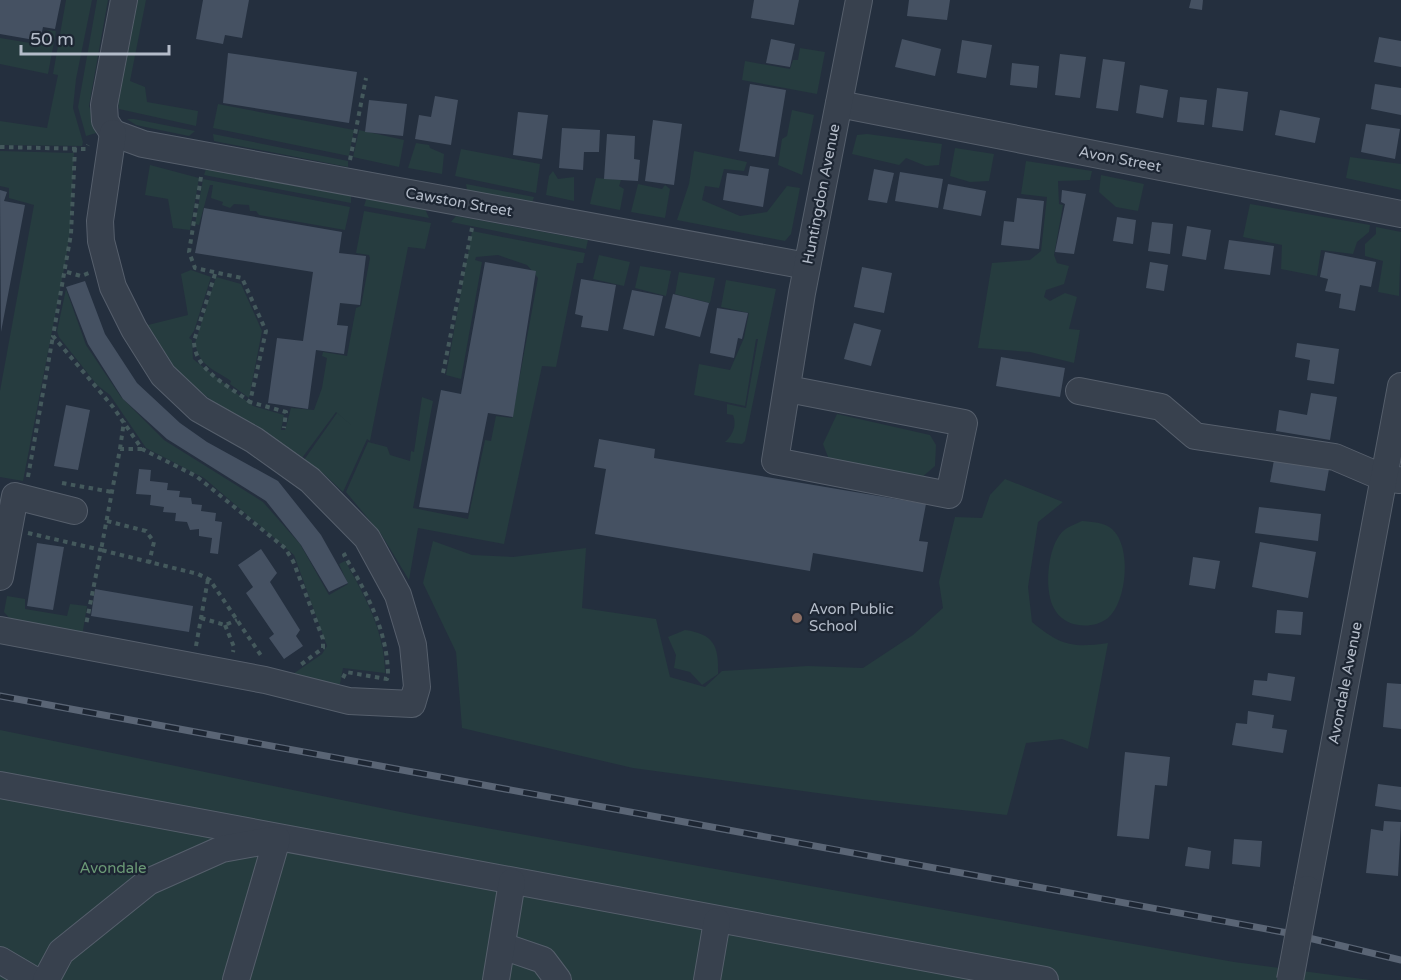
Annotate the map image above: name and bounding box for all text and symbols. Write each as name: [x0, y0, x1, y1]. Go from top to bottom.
scale bar: [21, 18, 170, 56]
text: 50 m: [30, 28, 74, 50]
street label: Huntingdon Avenue: [799, 122, 843, 266]
street label: Avon Street: [1077, 142, 1163, 176]
street label: Cawston Street: [404, 184, 514, 220]
place label: Avon Public School: [809, 600, 894, 635]
marker: Avon Public School: [790, 611, 804, 625]
street label: Avondale Avenue: [1324, 620, 1366, 746]
park label: Avondale: [80, 859, 146, 877]

